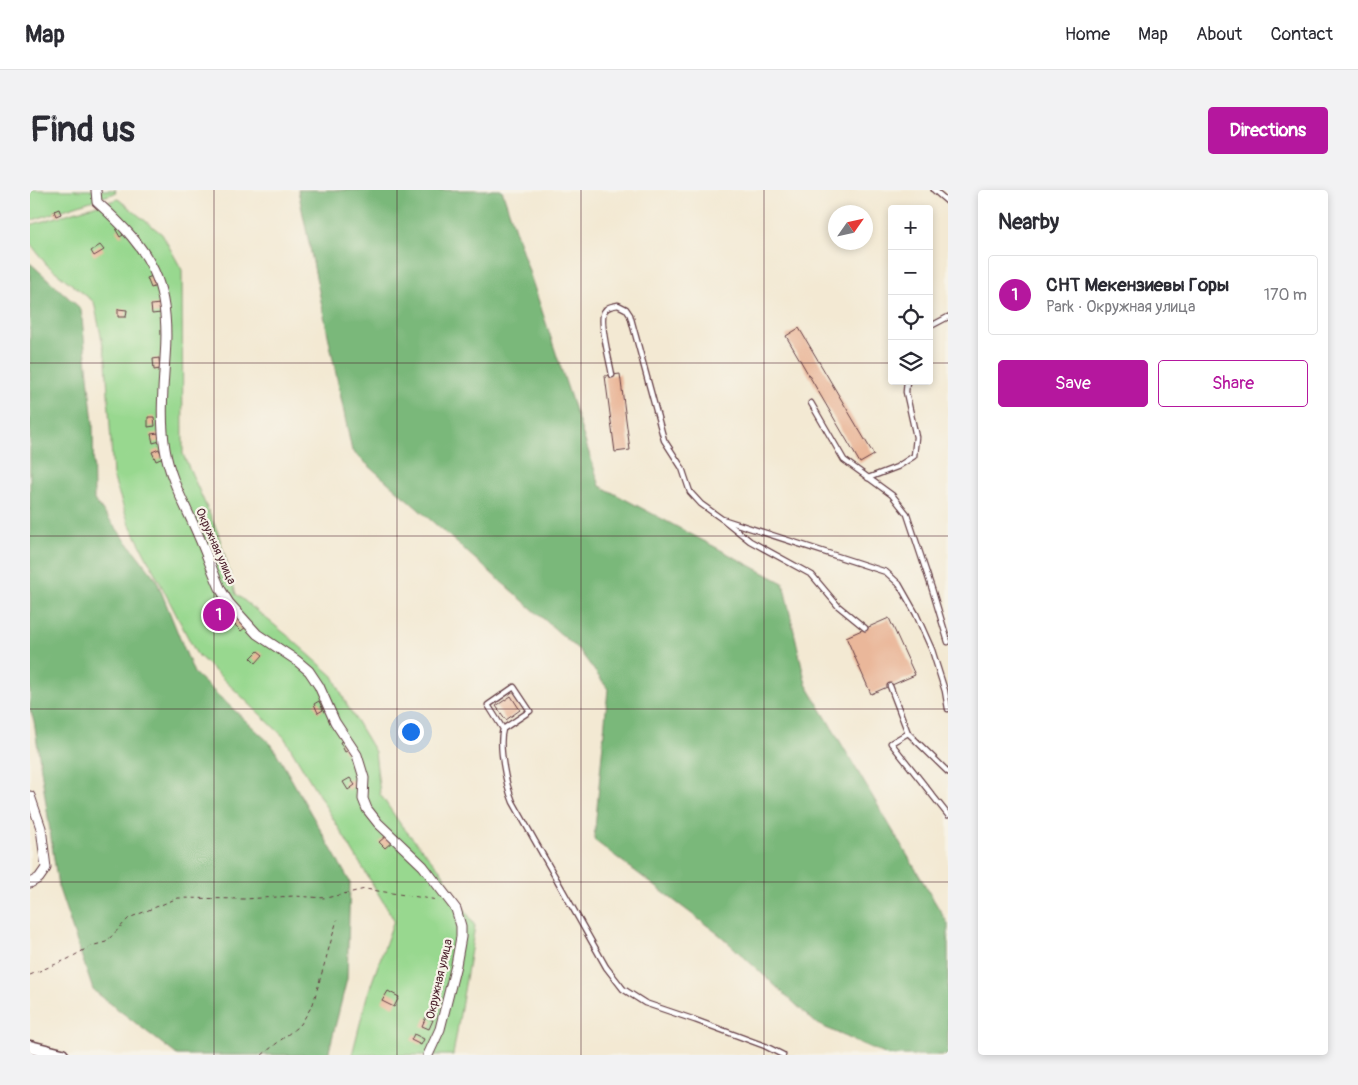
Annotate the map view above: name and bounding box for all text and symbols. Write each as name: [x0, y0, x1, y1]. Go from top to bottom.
text: Map: [25, 20, 65, 49]
text: Home: [1065, 23, 1110, 46]
text: Map: [1138, 23, 1168, 46]
text: About: [1196, 23, 1242, 46]
text: Contact: [1270, 23, 1333, 46]
button: Directions: [1208, 107, 1328, 154]
text: Find us: [30, 108, 135, 152]
north arrow: [828, 205, 873, 250]
map controls: [888, 205, 933, 385]
button: +: [888, 205, 933, 250]
text: Nearby: [998, 209, 1059, 236]
button: −: [888, 250, 933, 295]
text: СНТ Мекензиевы Горы: [1046, 273, 1229, 297]
text: 1: [1012, 285, 1018, 305]
text: 170 m: [1264, 285, 1307, 305]
button: locate: [888, 295, 933, 340]
text: Park · Окружная улица: [1046, 297, 1195, 317]
button: layers: [888, 340, 933, 385]
button: Save: [998, 360, 1148, 407]
button: Share: [1158, 360, 1308, 407]
street label: Окружная улица: [192, 506, 239, 587]
pin: 1: [203, 596, 235, 634]
your location: [398, 719, 424, 745]
street label: Окружная улица: [423, 937, 456, 1021]

